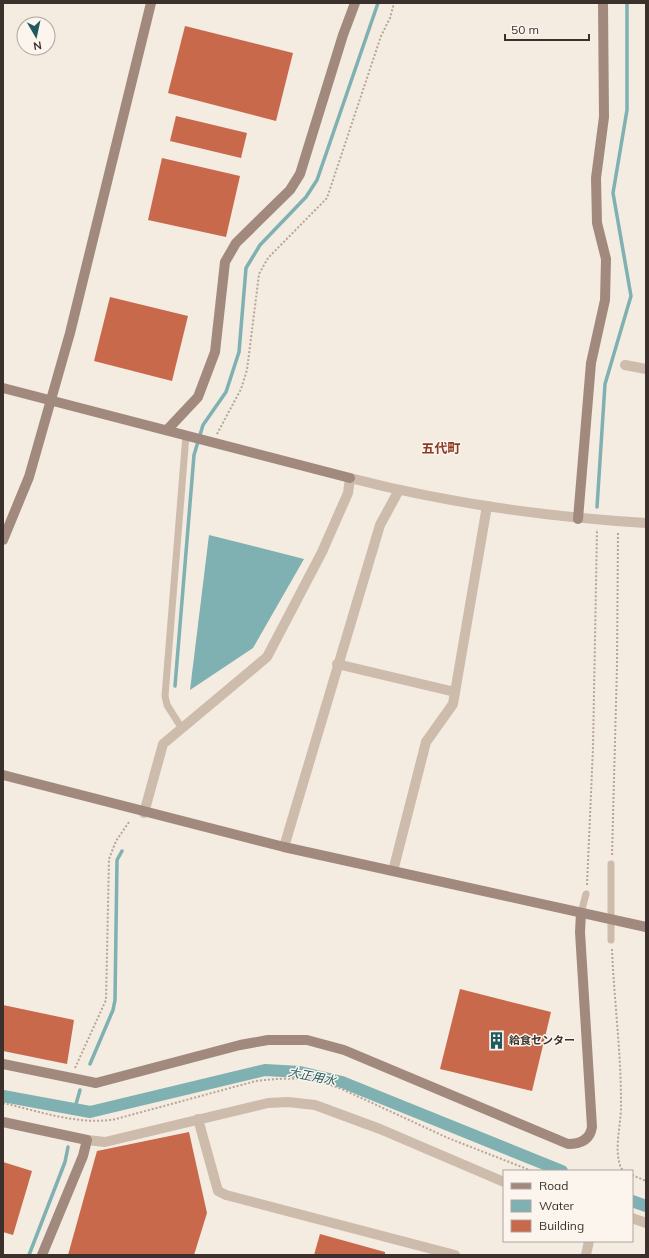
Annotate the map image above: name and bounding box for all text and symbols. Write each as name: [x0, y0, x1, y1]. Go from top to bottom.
north arrow: [16, 16, 56, 56]
scale bar: [505, 16, 589, 42]
text: 50 m: [511, 22, 539, 37]
text: N: [32, 38, 43, 53]
district label: 五代町: [421, 440, 461, 456]
building icon: 給食センター: [486, 1030, 506, 1050]
place label: 給食センター: [509, 1033, 575, 1047]
water label: 大正用水: [287, 1064, 339, 1088]
legend: [503, 1170, 633, 1242]
text: Road: [539, 1178, 568, 1193]
text: Water: [539, 1198, 575, 1213]
text: Building: [539, 1218, 584, 1233]

